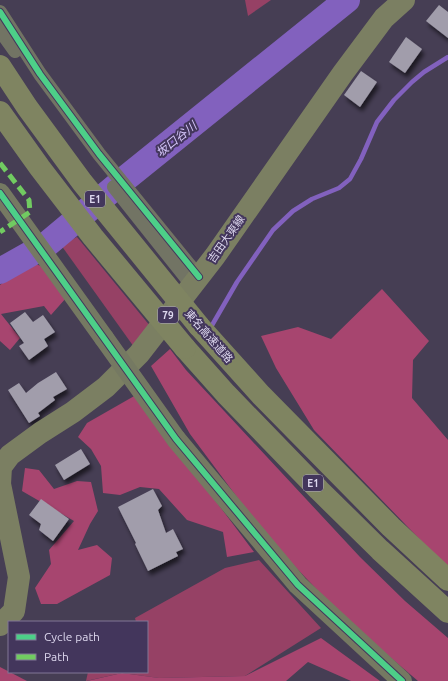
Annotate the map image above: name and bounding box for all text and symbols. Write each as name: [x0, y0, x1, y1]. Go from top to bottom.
water label: 坂口谷川: [153, 118, 200, 159]
road number: E1: [85, 191, 105, 207]
street label: 吉田大東線: [205, 213, 247, 265]
road number: 79: [158, 307, 178, 323]
street label: 東名高速道路: [183, 307, 235, 365]
road number: E1: [303, 475, 323, 491]
legend: [8, 621, 148, 673]
text: Cycle path: [44, 630, 100, 643]
text: Path: [44, 650, 69, 663]

